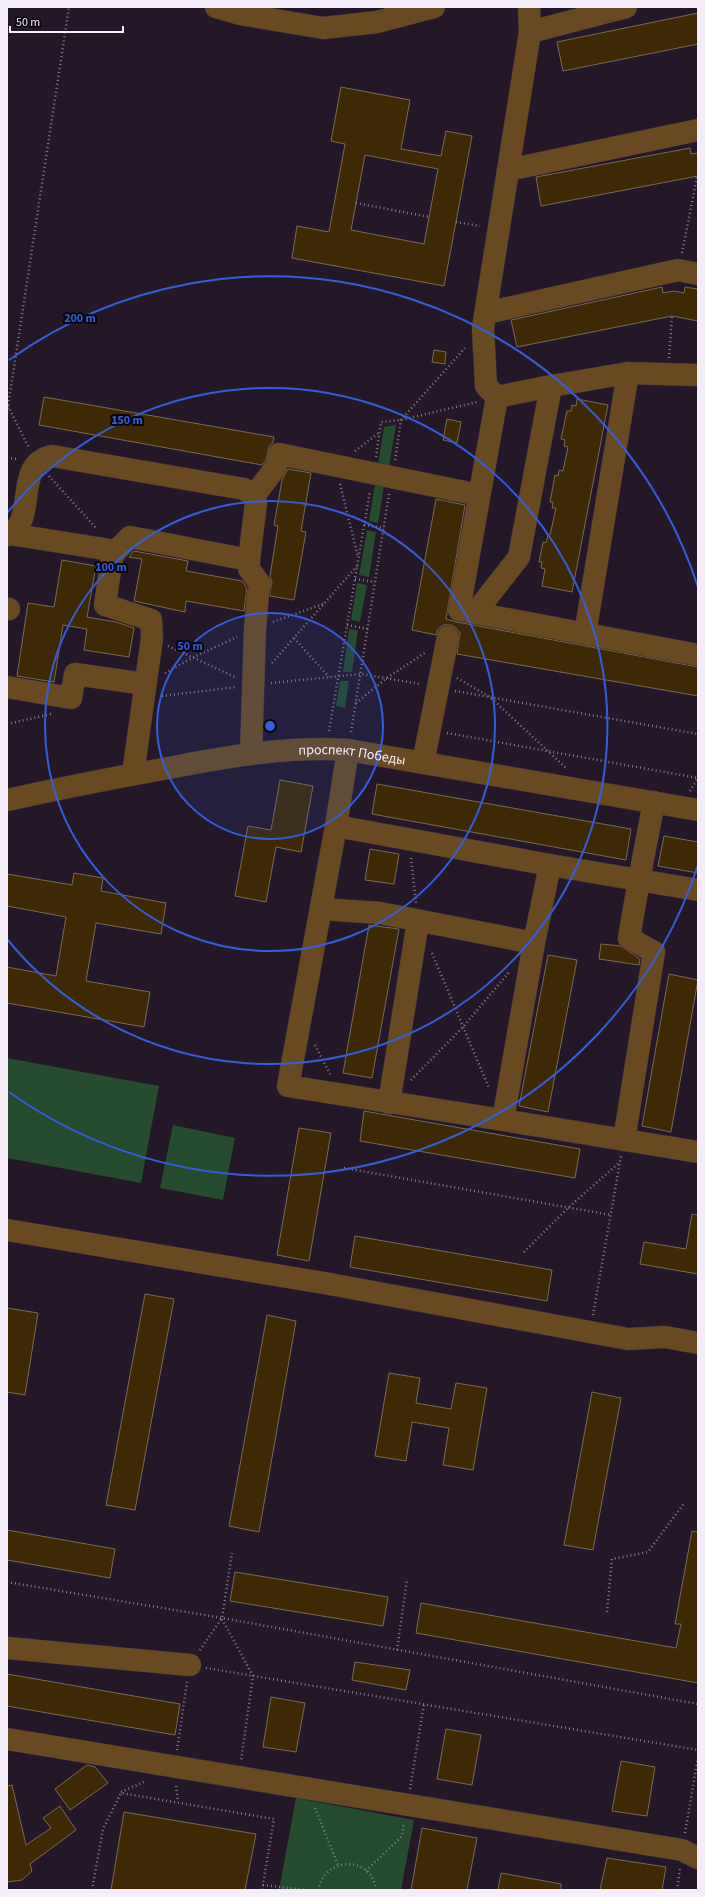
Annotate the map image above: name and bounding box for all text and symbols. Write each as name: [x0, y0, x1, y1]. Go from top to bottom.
scale bar: [10, 8, 123, 34]
text: 50 m: [16, 14, 40, 31]
text: 200 m: [64, 310, 96, 327]
text: 150 m: [111, 412, 143, 429]
text: 100 m: [95, 559, 127, 576]
text: 50 m: [177, 638, 203, 655]
centre of rings: [263, 719, 277, 733]
street label: проспект Победы: [298, 740, 407, 771]

